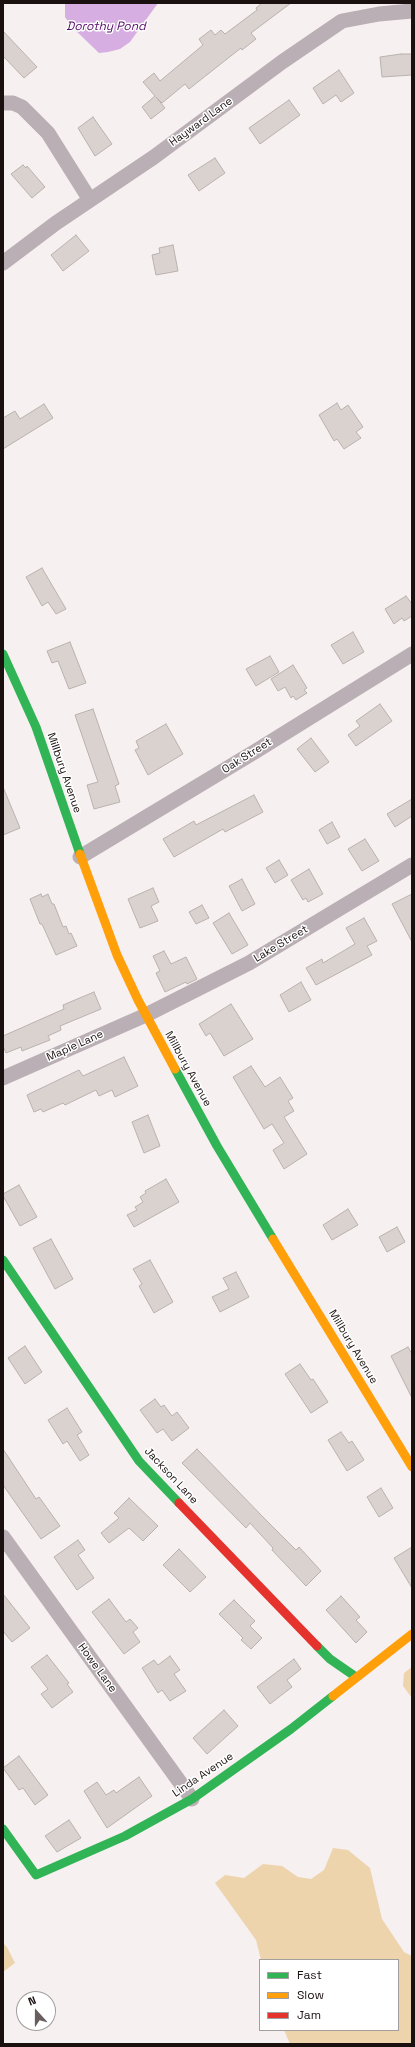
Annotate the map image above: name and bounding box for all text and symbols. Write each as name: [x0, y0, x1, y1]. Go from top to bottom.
water label: Dorothy Pond: [66, 20, 146, 34]
street label: Hayward Lane: [167, 95, 235, 149]
street label: Millbury Avenue: [44, 731, 84, 815]
street label: Oak Street: [220, 736, 274, 776]
street label: Lake Street: [251, 923, 311, 965]
street label: Maple Lane: [45, 1028, 105, 1064]
street label: Millbury Avenue: [162, 1029, 214, 1109]
street label: Millbury Avenue: [326, 1308, 380, 1386]
street label: Jackson Lane: [141, 1445, 201, 1507]
street label: Howe Lane: [75, 1641, 119, 1695]
street label: Linda Avenue: [170, 1750, 236, 1800]
legend: [259, 1959, 399, 2031]
text: Fast: [297, 1967, 322, 1983]
text: Slow: [297, 1987, 324, 2003]
north arrow: [16, 1991, 56, 2031]
text: N: [26, 1993, 38, 2009]
text: Jam: [297, 2007, 321, 2023]

